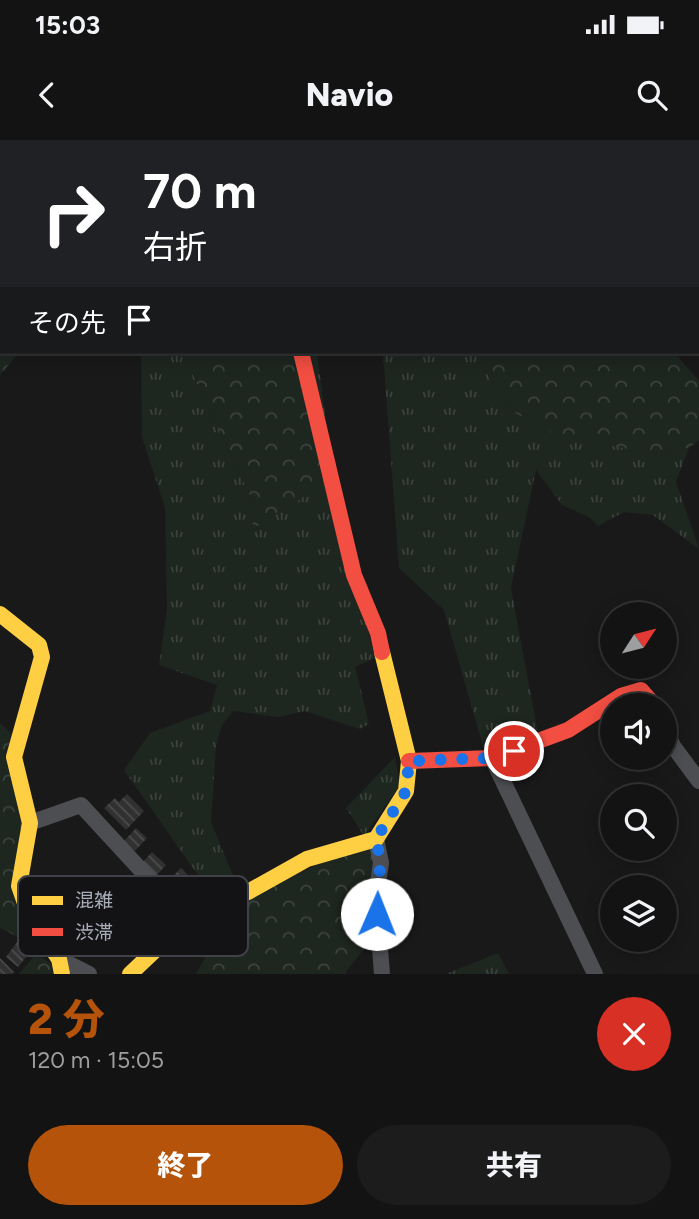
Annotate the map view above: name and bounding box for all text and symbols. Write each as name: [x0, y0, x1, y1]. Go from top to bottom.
text: 15:03: [35, 9, 100, 41]
icon: back: [28, 76, 66, 114]
text: Navio: [306, 76, 393, 114]
icon: search: [633, 76, 671, 114]
text: 70 m: [143, 161, 256, 220]
icon: right: [28, 168, 119, 259]
text: 右折: [143, 228, 207, 266]
icon: arrive: [120, 301, 158, 339]
text: その先: [28, 307, 106, 339]
north arrow: [600, 602, 677, 679]
map controls: [600, 602, 677, 952]
button: sound: [600, 693, 677, 770]
pin: [484, 721, 544, 781]
icon: arrive: [495, 732, 533, 770]
button: search: [600, 784, 677, 861]
button: layers: [600, 875, 677, 952]
legend: [18, 876, 248, 956]
position arrow: [340, 877, 414, 951]
text: 混雑: [75, 889, 113, 912]
text: 渋滞: [75, 921, 113, 944]
text: 2 分: [28, 994, 105, 1045]
button: close: [597, 997, 671, 1071]
text: 120 m · 15:05: [28, 1046, 164, 1074]
button: 終了: [28, 1125, 343, 1205]
button: 共有: [357, 1125, 671, 1205]

